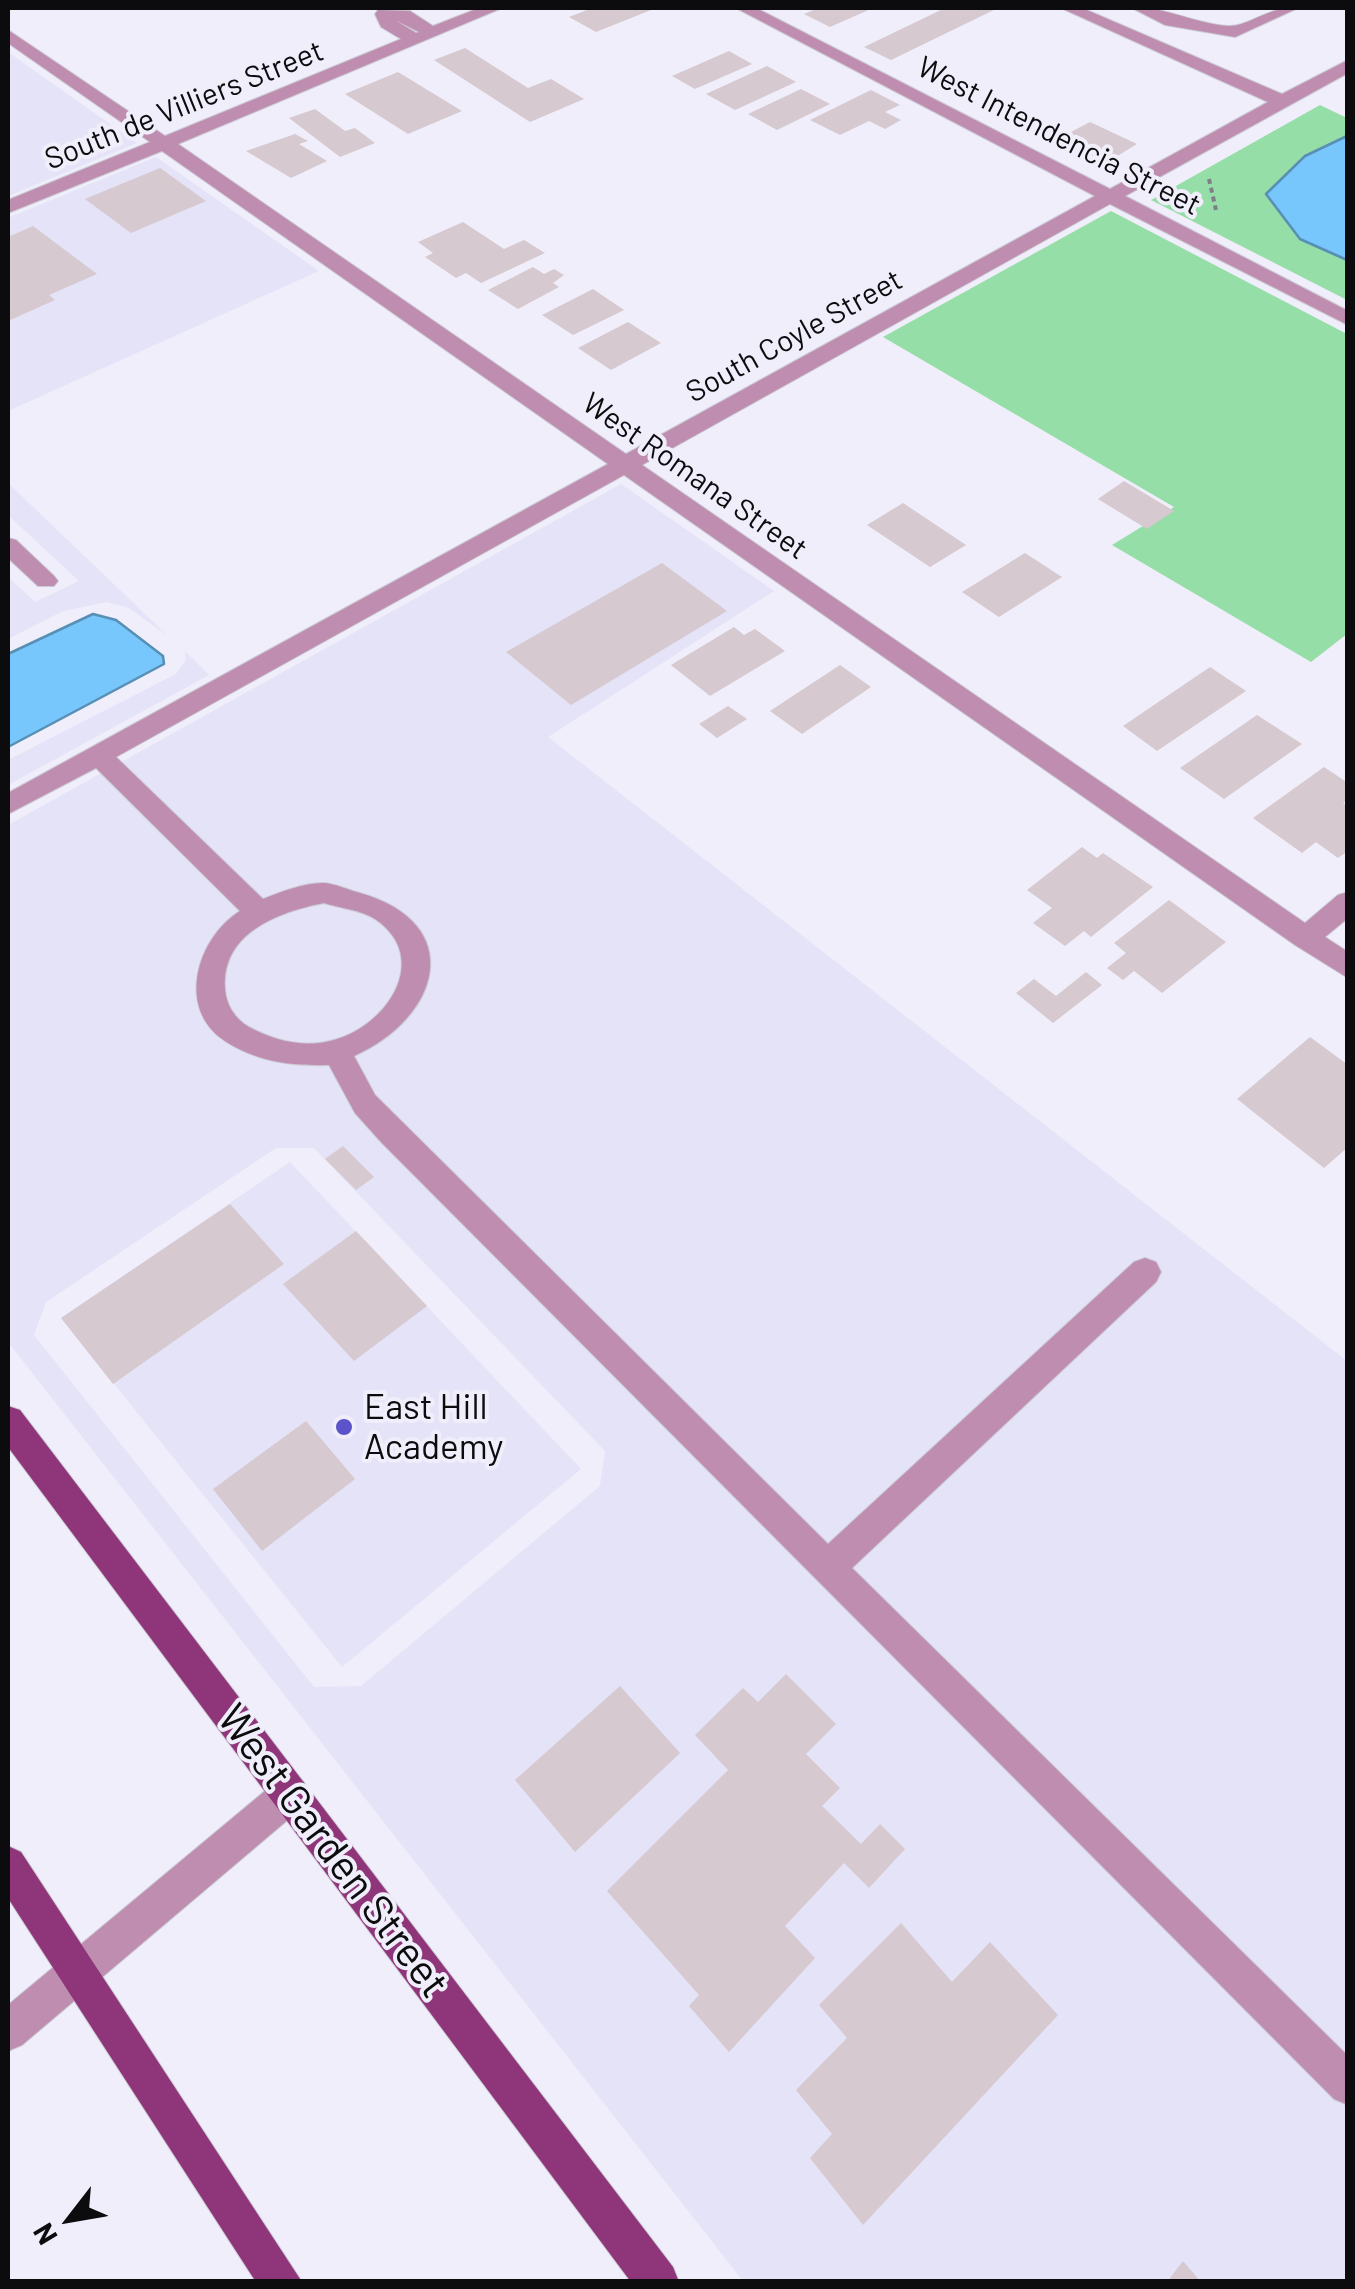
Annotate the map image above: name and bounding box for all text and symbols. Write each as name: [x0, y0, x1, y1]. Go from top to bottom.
street label: South de Villiers Street: [39, 33, 329, 177]
street label: West Intendencia Street: [911, 49, 1207, 223]
street label: South Coyle Street: [680, 262, 908, 410]
street label: West Romana Street: [576, 385, 814, 567]
place label: East Hill Academy: [364, 1386, 503, 1468]
marker: East Hill Academy: [333, 1416, 355, 1438]
street label: West Garden Street: [206, 1695, 460, 2007]
north arrow: [20, 2169, 120, 2269]
text: N: [25, 2218, 64, 2251]

